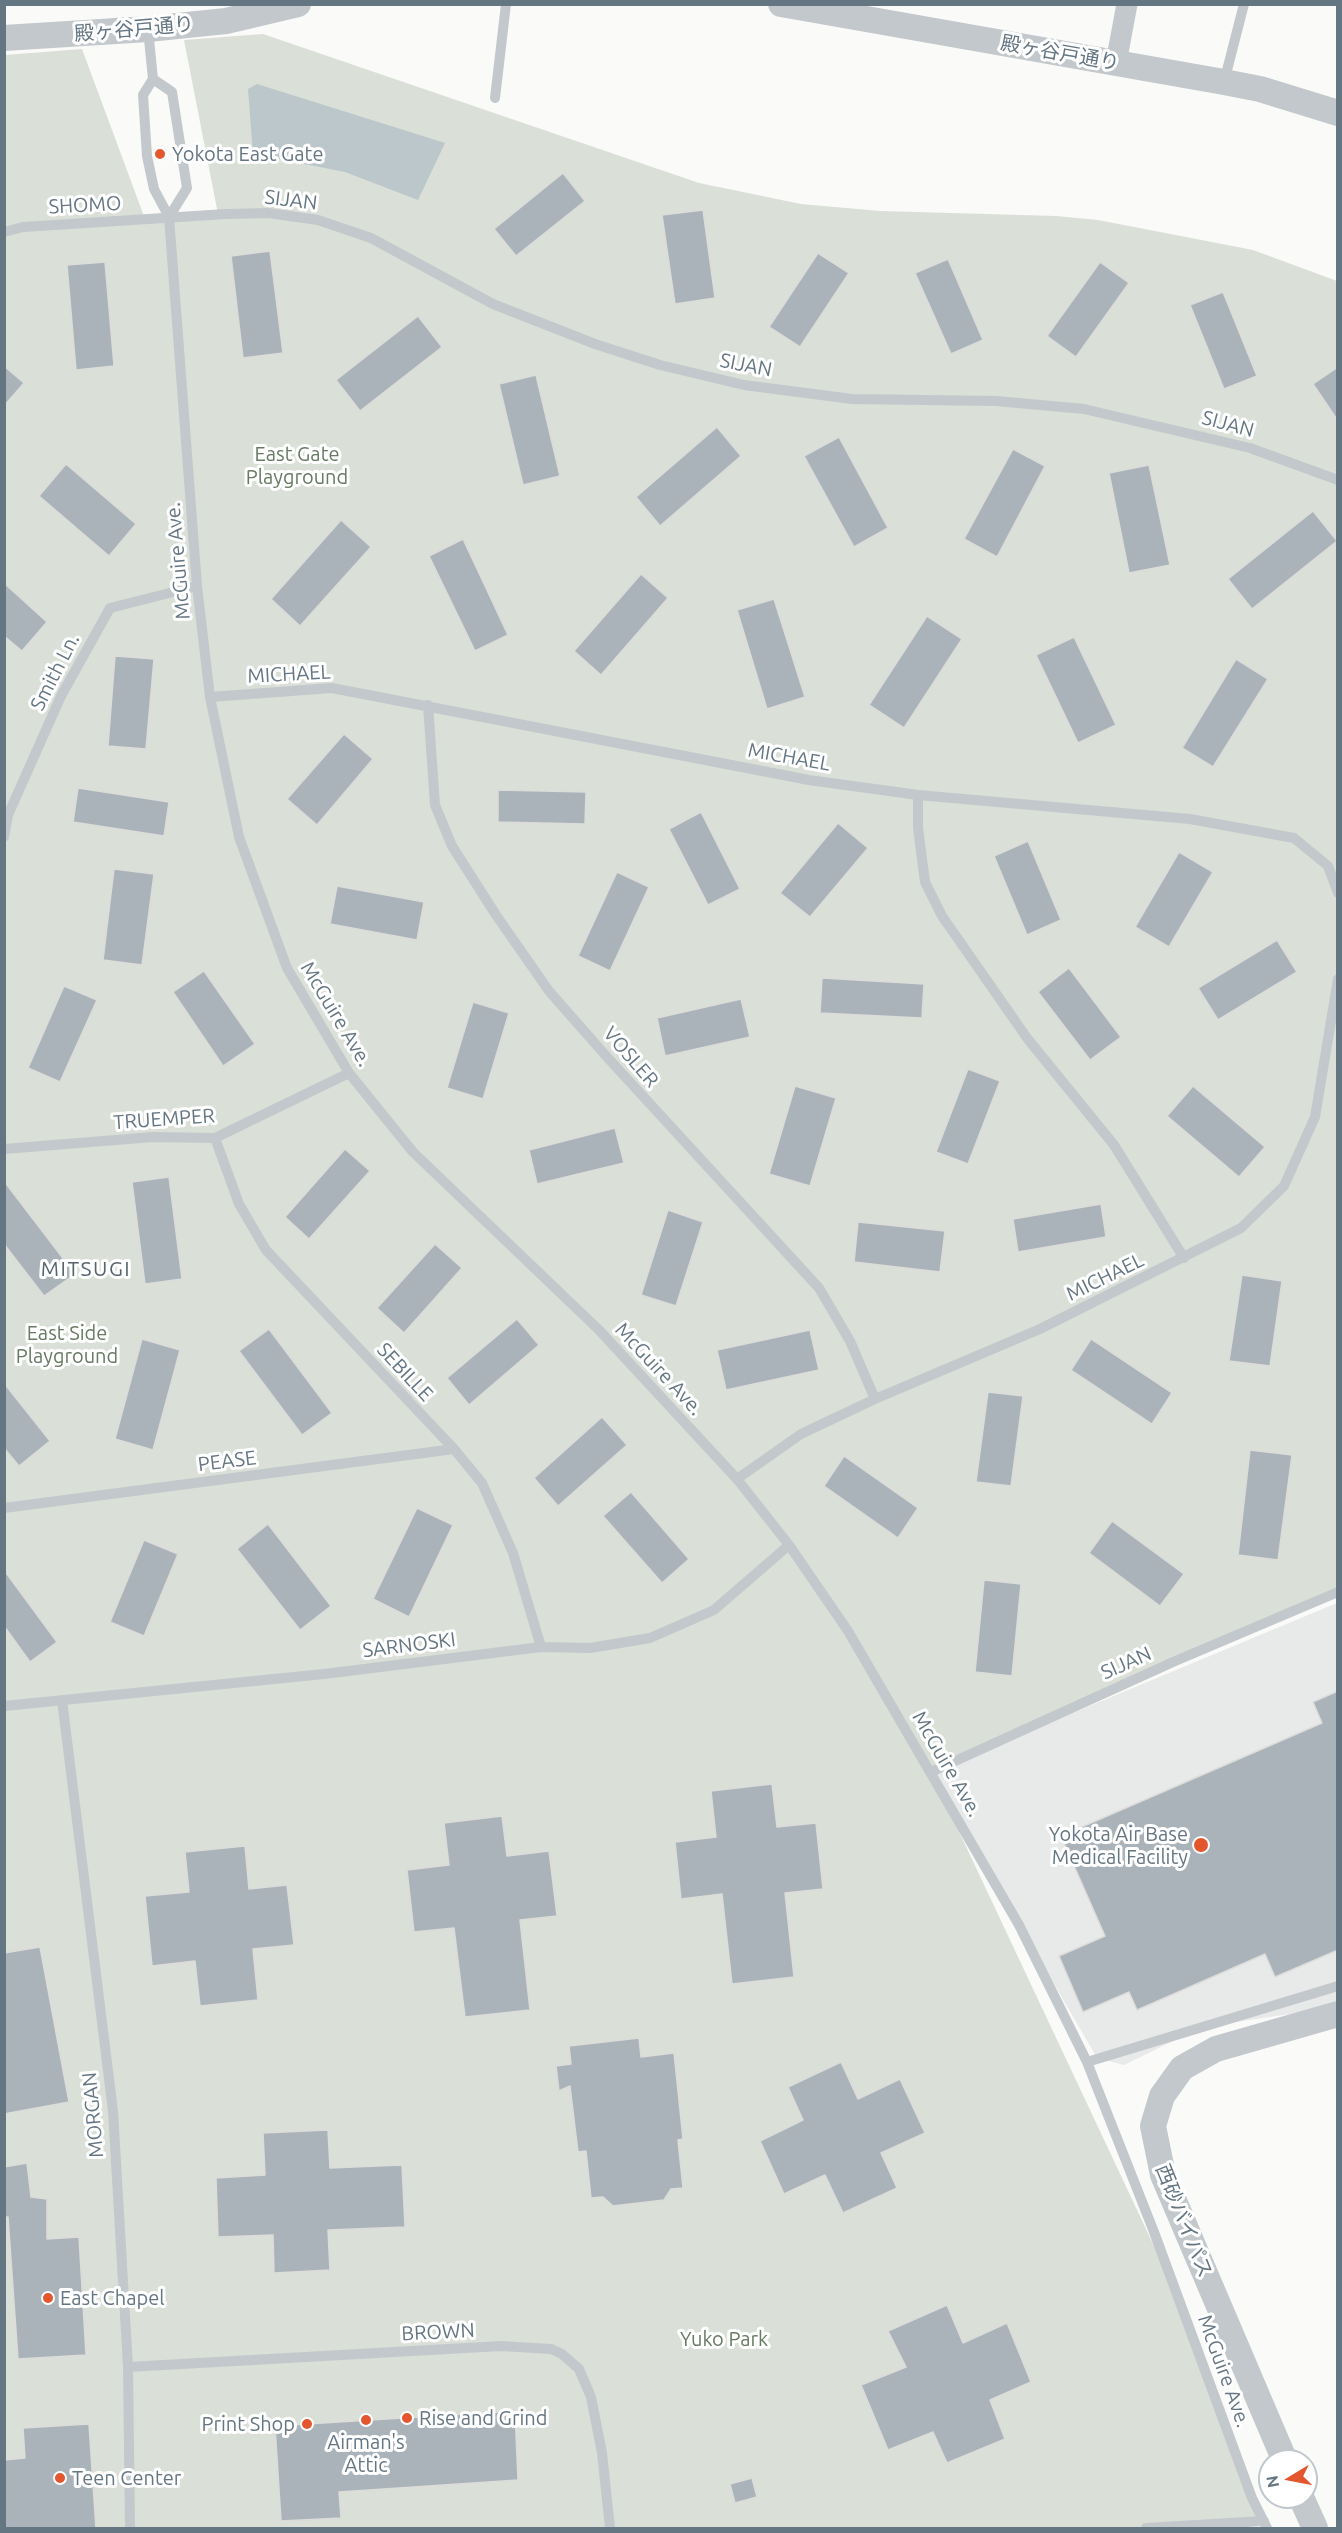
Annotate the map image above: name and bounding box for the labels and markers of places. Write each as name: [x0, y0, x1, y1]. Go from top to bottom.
place label: Yokota East Gate: [172, 142, 323, 166]
marker: Yokota East Gate: [153, 147, 167, 161]
place label: Yokota Air Base Medical Facility: [1049, 1822, 1188, 1869]
marker: Yokota Air Base Medical Facility: [1192, 1836, 1210, 1854]
place label: East Chapel: [60, 2286, 165, 2310]
marker: East Chapel: [41, 2291, 55, 2305]
place label: Rise and Grind: [419, 2406, 547, 2430]
marker: Rise and Grind: [400, 2411, 414, 2425]
place label: Print Shop: [201, 2412, 295, 2436]
marker: Airman's Attic: [359, 2413, 373, 2427]
marker: Print Shop: [300, 2417, 314, 2431]
place label: Airman's Attic: [327, 2430, 405, 2477]
place label: Teen Center: [72, 2466, 181, 2490]
marker: Teen Center: [53, 2471, 67, 2485]

